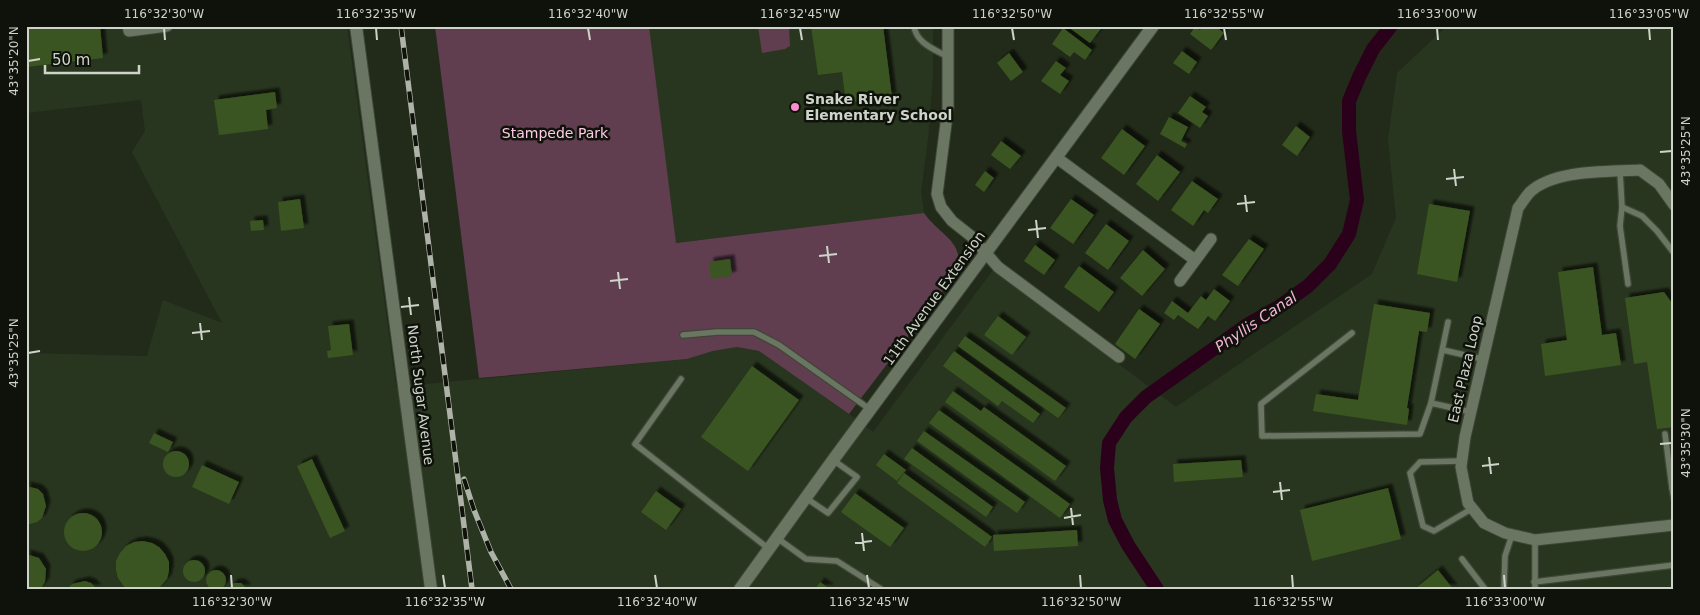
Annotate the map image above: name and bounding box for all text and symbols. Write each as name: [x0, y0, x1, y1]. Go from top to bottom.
text: 116°32'30"W: [124, 7, 204, 21]
text: 116°32'35"W: [336, 7, 416, 21]
text: 116°32'40"W: [548, 7, 628, 21]
text: 116°32'45"W: [760, 7, 840, 21]
text: 116°32'50"W: [972, 7, 1052, 21]
text: 116°32'55"W: [1184, 7, 1264, 21]
text: 116°33'00"W: [1397, 7, 1477, 21]
text: 116°33'05"W: [1609, 7, 1689, 21]
text: 43°35'20"N: [7, 26, 21, 96]
scale bar: [45, 42, 139, 74]
text: 50 m: [52, 51, 90, 69]
place label: Snake River Elementary School: [805, 91, 952, 123]
marker: Snake River Elementary School: [789, 101, 801, 113]
text: 43°35'25"N: [1679, 116, 1693, 186]
park label: Stampede Park: [502, 125, 609, 141]
street label: 11th Avenue Extension: [880, 228, 988, 368]
water label: Phyllis Canal: [1212, 287, 1301, 356]
street label: East Plaza Loop: [1445, 314, 1485, 424]
text: 43°35'25"N: [7, 318, 21, 388]
street label: North Sugar Avenue: [404, 324, 438, 466]
text: 43°35'30"N: [1679, 408, 1693, 478]
text: 116°32'30"W: [192, 595, 272, 609]
text: 116°32'35"W: [405, 595, 485, 609]
text: 116°32'40"W: [617, 595, 697, 609]
text: 116°32'45"W: [829, 595, 909, 609]
text: 116°32'50"W: [1041, 595, 1121, 609]
text: 116°32'55"W: [1253, 595, 1333, 609]
text: 116°33'00"W: [1465, 595, 1545, 609]

